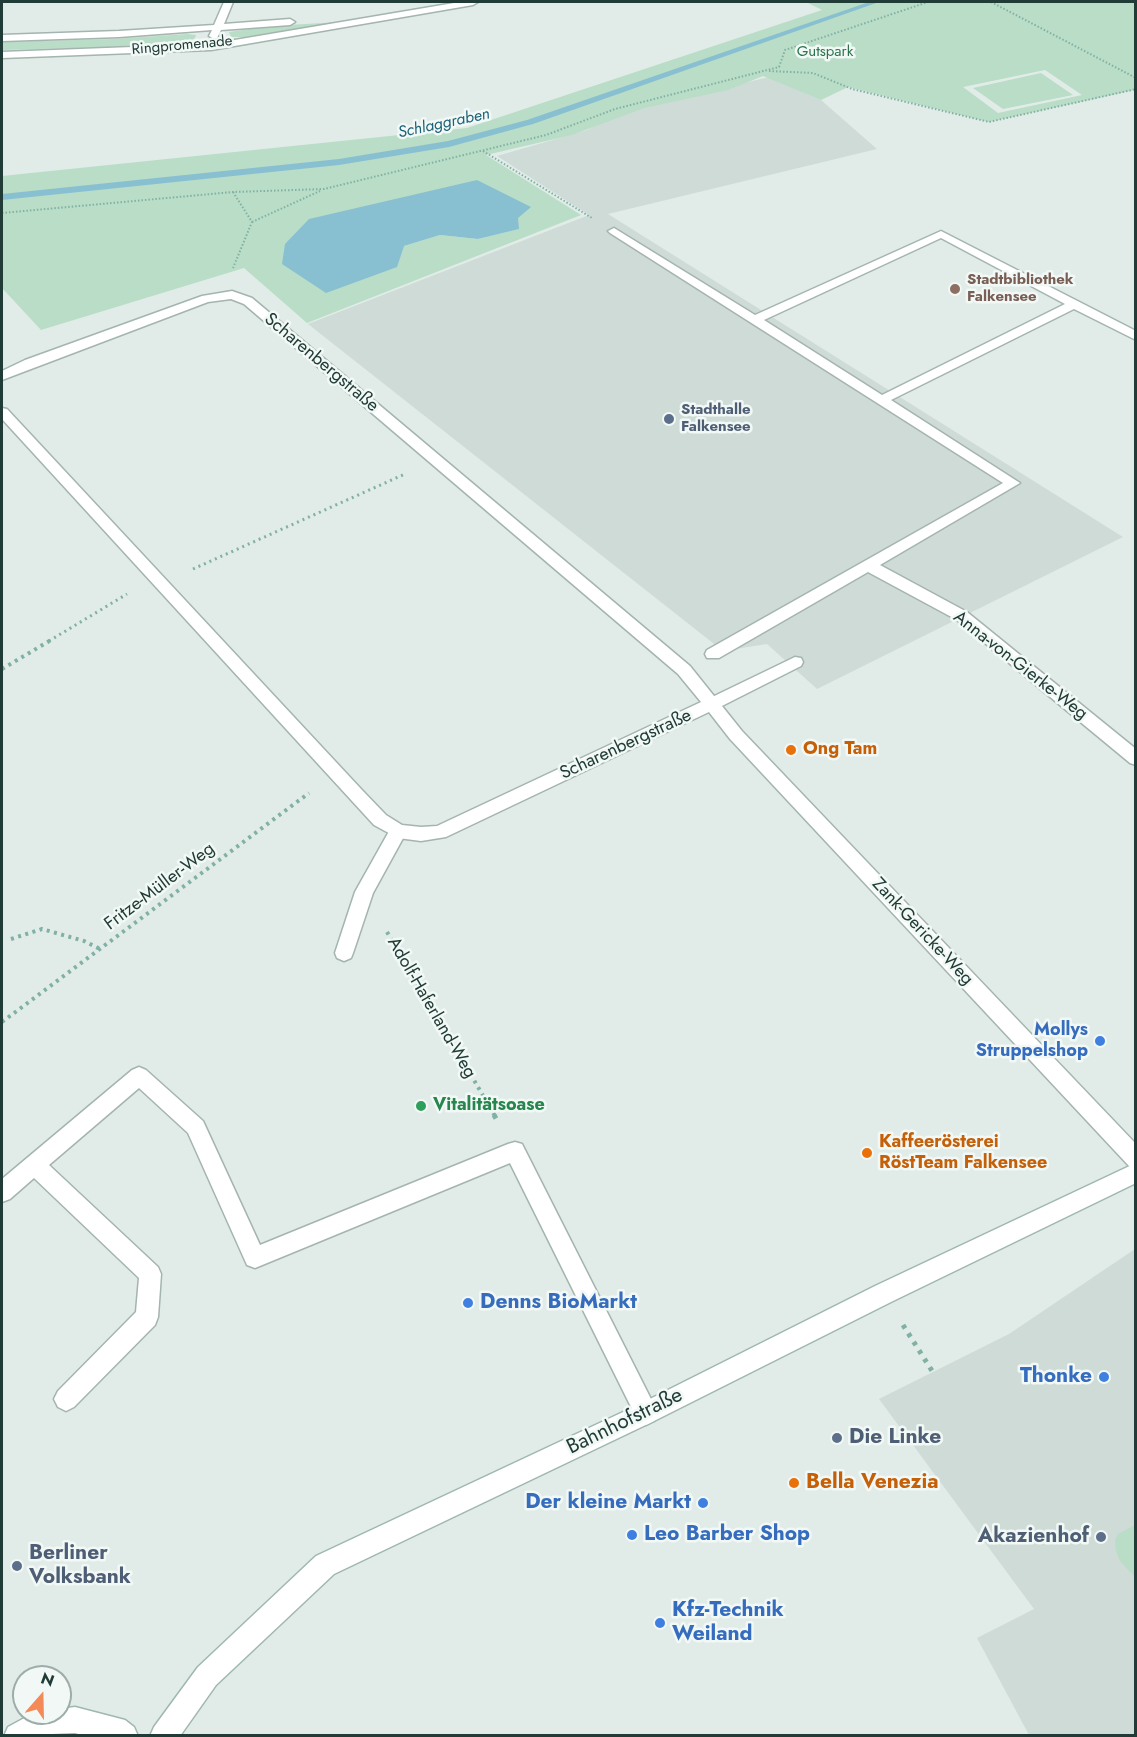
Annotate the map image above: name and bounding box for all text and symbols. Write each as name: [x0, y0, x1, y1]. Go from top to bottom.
street label: Ringpromenade: [131, 33, 233, 59]
park label: Gutspark: [797, 43, 853, 61]
water label: Schlaggraben: [396, 105, 492, 143]
place label: Stadtbibliothek Falkensee: [967, 271, 1073, 306]
marker: Stadtbibliothek Falkensee: [948, 282, 962, 296]
street label: Scharenbergstraße: [259, 309, 383, 417]
place label: Stadthalle Falkensee: [681, 401, 751, 436]
marker: Stadthalle Falkensee: [662, 412, 676, 426]
street label: Anna-von-Gierke-Weg: [948, 607, 1092, 725]
street label: Scharenbergstraße: [557, 705, 695, 785]
place label: Ong Tam: [803, 739, 877, 761]
marker: Ong Tam: [784, 743, 798, 757]
street label: Fritze-Müller-Weg: [101, 839, 219, 935]
street label: Zank-Gericke-Weg: [867, 874, 977, 990]
street label: Adolf-Haferland-Weg: [382, 934, 480, 1082]
place label: Mollys Struppelshop: [976, 1020, 1088, 1062]
marker: Mollys Struppelshop: [1093, 1034, 1107, 1048]
place label: Vitalitätsoase: [433, 1095, 545, 1117]
marker: Vitalitätsoase: [414, 1099, 428, 1113]
place label: Kaffeerösterei RöstTeam Falkensee: [879, 1132, 1047, 1174]
marker: Kaffeerösterei RöstTeam Falkensee: [860, 1146, 874, 1160]
place label: Denns BioMarkt: [480, 1290, 637, 1316]
marker: Denns BioMarkt: [461, 1296, 475, 1310]
place label: Thonke: [1020, 1364, 1092, 1390]
marker: Thonke: [1097, 1370, 1111, 1384]
street label: Bahnhofstraße: [563, 1383, 687, 1461]
place label: Die Linke: [849, 1425, 941, 1451]
marker: Die Linke: [830, 1431, 844, 1445]
place label: Bella Venezia: [806, 1470, 939, 1496]
marker: Bella Venezia: [787, 1476, 801, 1490]
place label: Der kleine Markt: [525, 1490, 691, 1516]
marker: Der kleine Markt: [696, 1496, 710, 1510]
place label: Leo Barber Shop: [644, 1522, 810, 1548]
place label: Akazienhof: [978, 1524, 1089, 1550]
marker: Leo Barber Shop: [625, 1528, 639, 1542]
marker: Akazienhof: [1094, 1530, 1108, 1544]
place label: Berliner Volksbank: [29, 1541, 131, 1591]
marker: Berliner Volksbank: [10, 1559, 24, 1573]
place label: Kfz-Technik Weiland: [672, 1598, 784, 1648]
marker: Kfz-Technik Weiland: [653, 1616, 667, 1630]
north arrow: [12, 1665, 72, 1725]
text: N: [38, 1667, 58, 1692]

